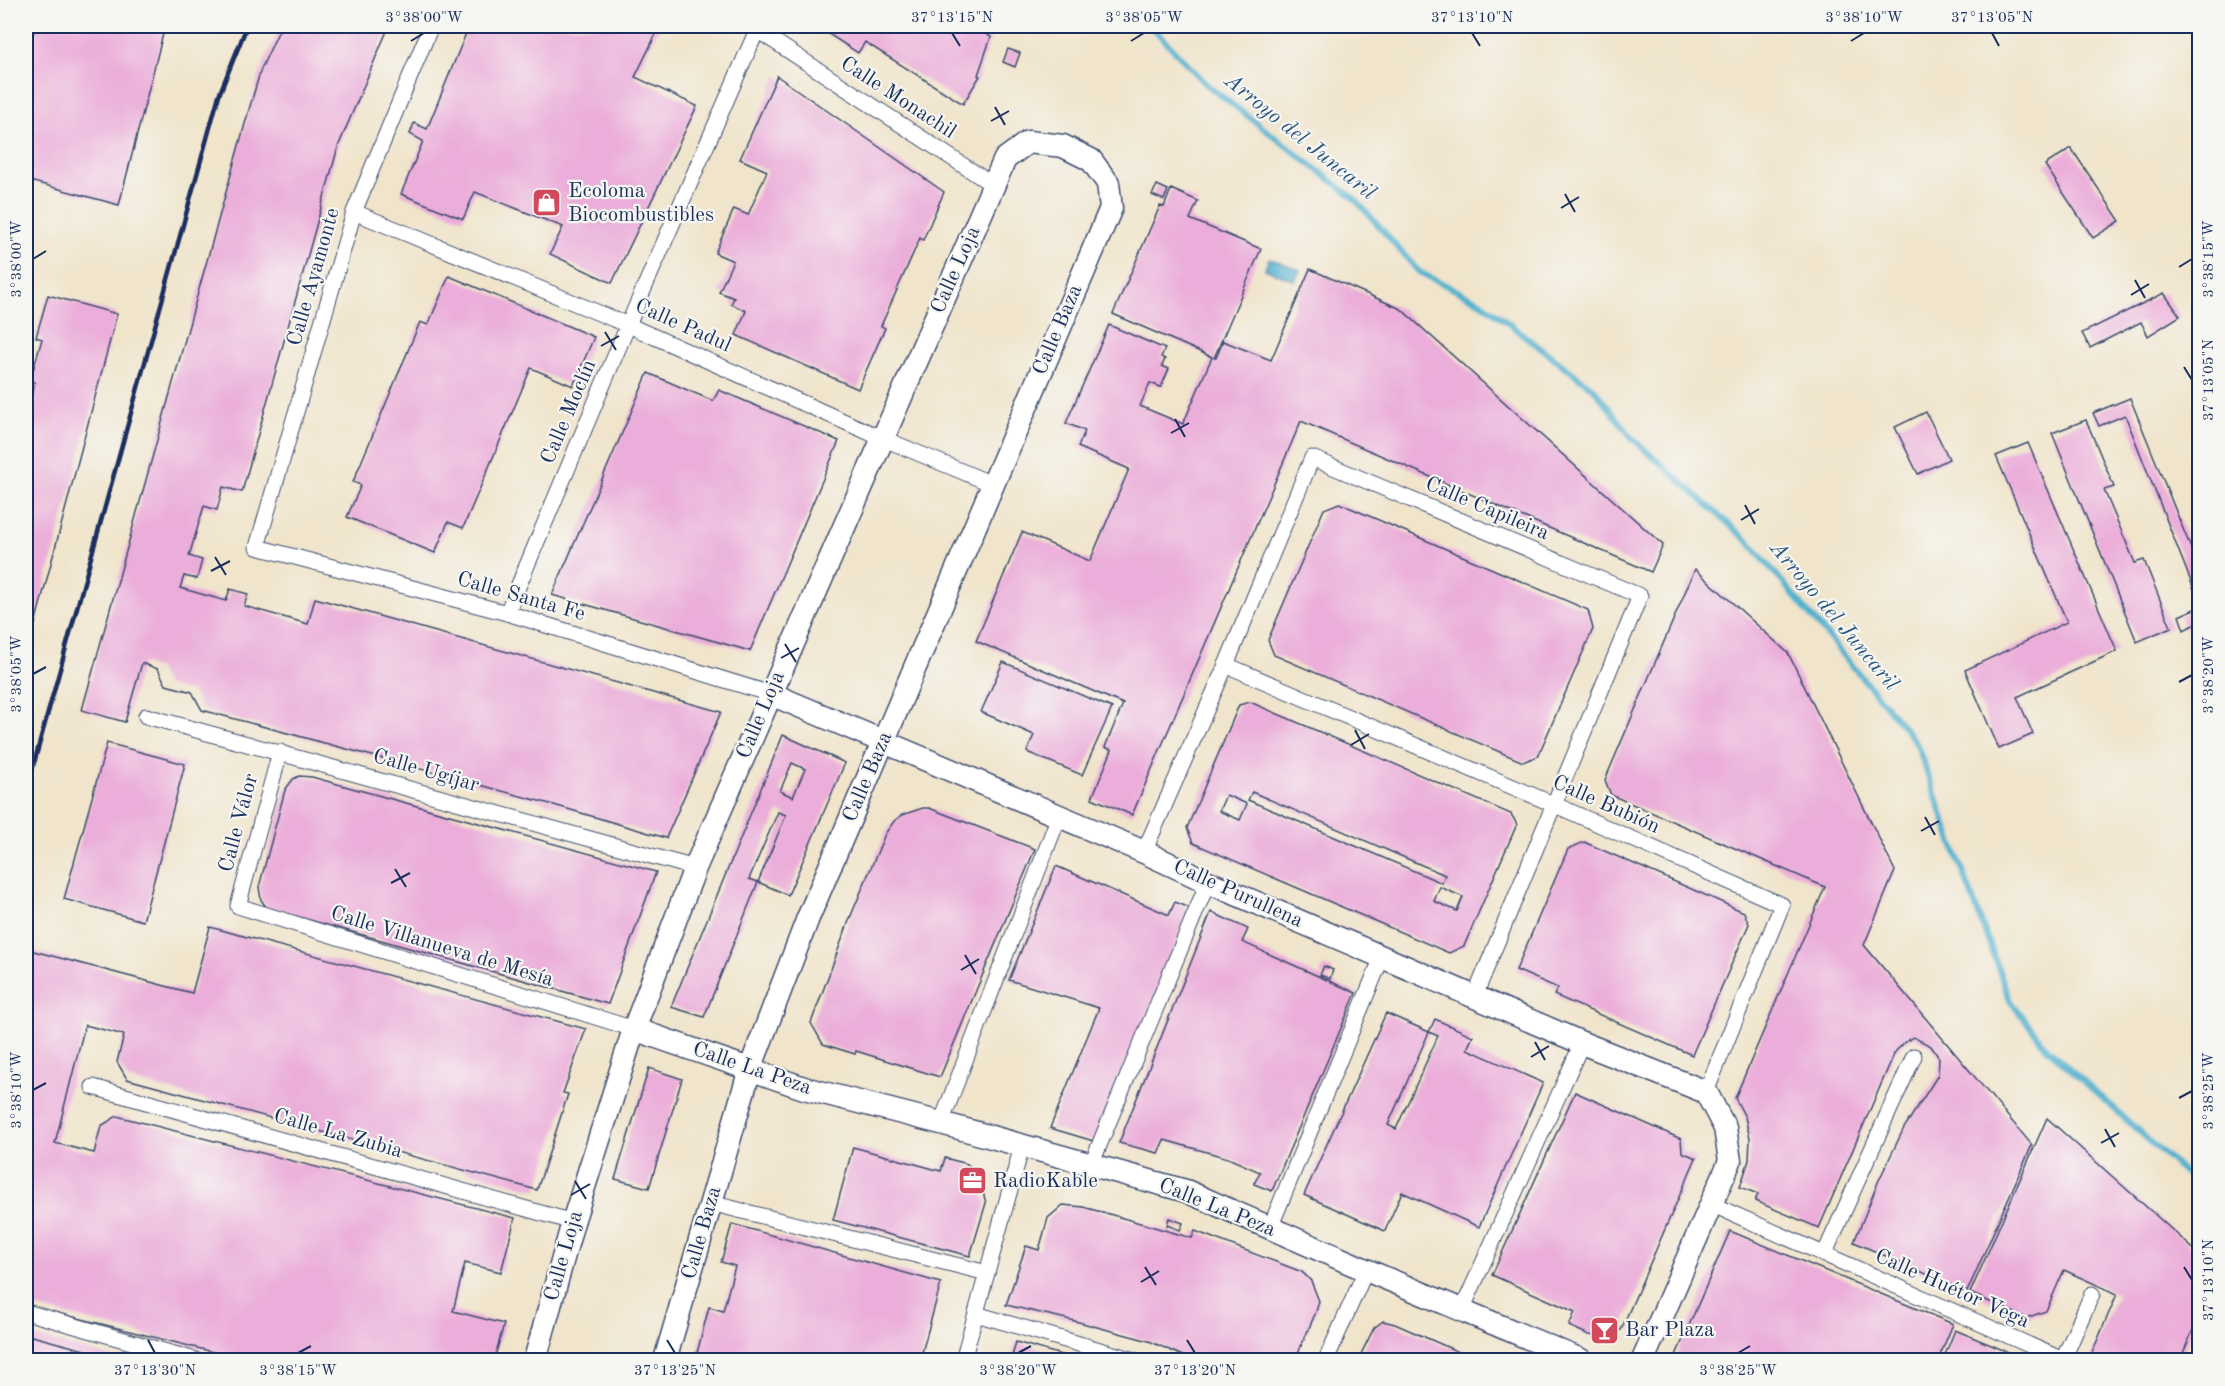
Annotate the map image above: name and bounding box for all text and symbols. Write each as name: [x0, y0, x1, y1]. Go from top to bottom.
text: 3°38'00"W: [385, 11, 463, 26]
text: 37°13'15"N: [911, 11, 993, 26]
text: 3°38'05"W: [1105, 11, 1183, 26]
text: 37°13'10"N: [1431, 11, 1513, 26]
text: 3°38'10"W: [1825, 11, 1903, 26]
text: 37°13'05"N: [1951, 11, 2033, 26]
street label: Calle Monachil: [837, 53, 960, 143]
water label: Arroyo del Juncaril: [1220, 69, 1380, 205]
place label: Ecoloma Biocombustibles: [568, 181, 714, 226]
shop icon: Ecoloma Biocombustibles: [531, 187, 563, 219]
street label: Calle Ayamonte: [284, 206, 344, 348]
text: 3°38'00"W: [10, 220, 25, 298]
text: 3°38'15"W: [2202, 220, 2217, 298]
street label: Calle Loja: [928, 223, 984, 317]
street label: Calle Baza: [1030, 282, 1086, 378]
street label: Calle Padul: [632, 295, 735, 357]
text: 37°13'05"N: [2202, 339, 2217, 421]
street label: Calle Moclín: [538, 357, 600, 467]
street label: Calle Capileira: [1422, 473, 1552, 545]
water label: Arroyo del Juncaril: [1765, 536, 1903, 695]
street label: Calle Santa Fe: [455, 569, 587, 625]
text: 3°38'05"W: [10, 635, 25, 713]
text: 3°38'20"W: [2202, 636, 2217, 714]
street label: Calle Loja: [733, 668, 789, 762]
street label: Calle Baza: [840, 729, 896, 825]
street label: Calle Ugíjar: [370, 746, 482, 796]
street label: Calle Válor: [216, 771, 262, 874]
street label: Calle Bubión: [1549, 772, 1663, 838]
street label: Calle Purullena: [1170, 856, 1306, 932]
street label: Calle Villanueva de Mesía: [328, 903, 556, 991]
street label: Calle La Peza: [690, 1039, 814, 1099]
text: 3°38'10"W: [10, 1051, 25, 1129]
text: 3°38'25"W: [2202, 1052, 2217, 1130]
street label: Calle La Zubia: [271, 1106, 405, 1162]
office icon: RadioKable: [956, 1165, 988, 1197]
place label: RadioKable: [993, 1171, 1098, 1192]
street label: Calle La Peza: [1156, 1175, 1278, 1241]
street label: Calle Baza: [679, 1184, 725, 1282]
street label: Calle Loja: [541, 1208, 587, 1304]
text: 37°13'10"N: [2202, 1239, 2217, 1321]
street label: Calle Huétor Vega: [1872, 1246, 2032, 1332]
bar icon: Bar Plaza: [1588, 1314, 1620, 1346]
place label: Bar Plaza: [1625, 1320, 1714, 1341]
text: 37°13'30"N: [114, 1364, 196, 1379]
text: 3°38'15"W: [259, 1364, 337, 1379]
text: 37°13'25"N: [634, 1364, 716, 1379]
text: 3°38'20"W: [979, 1364, 1057, 1379]
text: 37°13'20"N: [1154, 1364, 1236, 1379]
text: 3°38'25"W: [1699, 1364, 1777, 1379]

